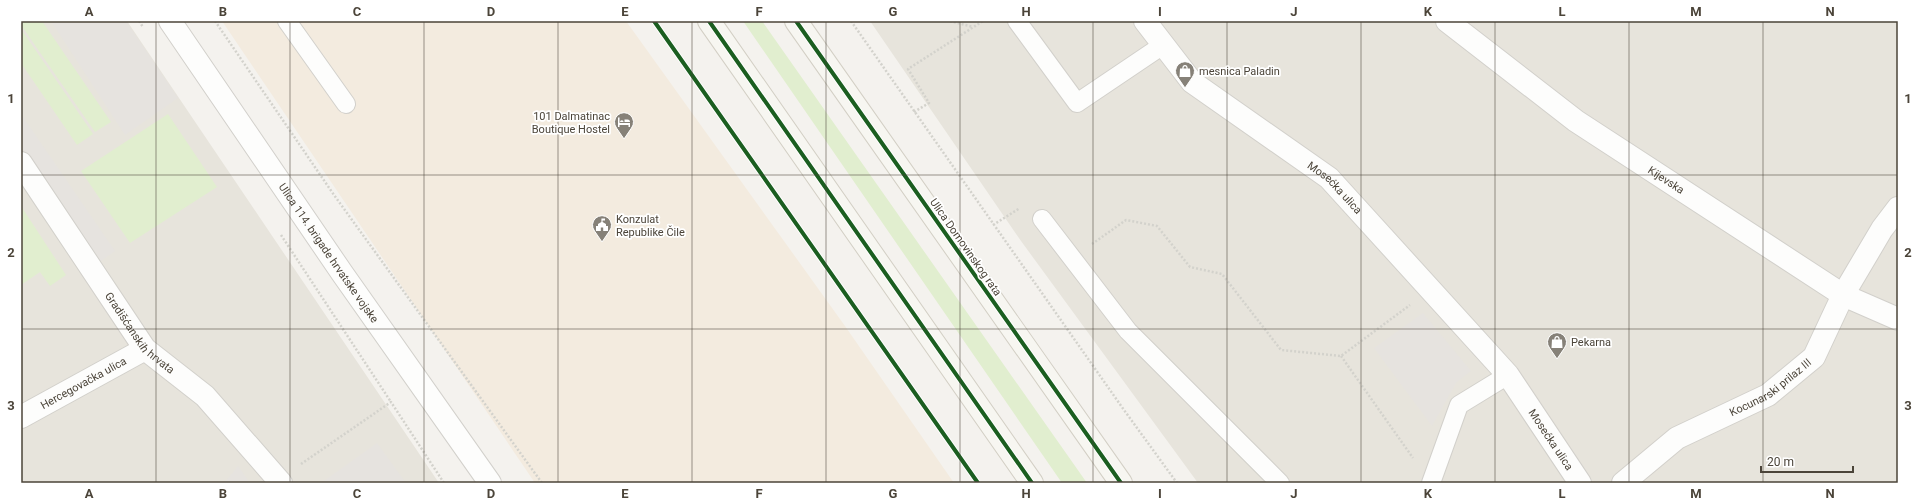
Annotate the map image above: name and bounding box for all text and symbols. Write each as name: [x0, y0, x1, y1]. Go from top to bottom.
text: A: [85, 4, 94, 19]
text: B: [219, 4, 227, 19]
text: C: [353, 4, 362, 19]
text: D: [487, 4, 495, 19]
text: E: [621, 4, 629, 19]
text: F: [755, 4, 763, 19]
text: G: [889, 4, 898, 19]
text: H: [1021, 4, 1031, 19]
text: I: [1158, 4, 1162, 19]
text: J: [1290, 4, 1298, 19]
text: K: [1424, 4, 1433, 19]
text: L: [1558, 4, 1566, 19]
text: M: [1690, 4, 1702, 19]
text: N: [1825, 4, 1835, 19]
shop icon: mesnica Paladin: [1174, 60, 1196, 88]
place label: mesnica Paladin: [1199, 65, 1280, 78]
text: 1: [7, 91, 15, 106]
text: 1: [1904, 91, 1912, 106]
place label: 101 Dalmatinac Boutique Hostel: [532, 110, 610, 136]
hotel icon: 101 Dalmatinac Boutique Hostel: [613, 111, 635, 139]
street label: Mosećka ulica: [1305, 159, 1364, 217]
street label: Kijevska: [1645, 164, 1687, 197]
street label: Ulica 114. brigade hrvatske vojske: [276, 181, 381, 325]
street label: Ulica Domovinskog rata: [927, 196, 1004, 298]
place label: Konzulat Republike Čile: [616, 213, 685, 239]
public building icon: Konzulat Republike Čile: [591, 214, 613, 242]
text: 2: [7, 245, 15, 260]
text: 2: [1904, 245, 1912, 260]
street label: Gradišćanskih hrvata: [102, 290, 177, 377]
shop icon: Pekarna: [1546, 331, 1568, 359]
place label: Pekarna: [1571, 336, 1611, 349]
street label: Hercegovačka ulica: [38, 355, 129, 412]
street label: Kocunarski prilaz III: [1728, 356, 1814, 419]
text: 3: [7, 398, 15, 413]
text: 3: [1904, 398, 1912, 413]
street label: Mosećka ulica: [1526, 407, 1576, 473]
scale bar: [1761, 448, 1853, 474]
text: 20 m: [1767, 455, 1794, 469]
text: A: [85, 486, 94, 501]
text: B: [219, 486, 227, 501]
text: C: [353, 486, 362, 501]
text: D: [487, 486, 495, 501]
text: E: [621, 486, 629, 501]
text: F: [755, 486, 763, 501]
text: G: [889, 486, 898, 501]
text: H: [1021, 486, 1031, 501]
text: I: [1158, 486, 1162, 501]
text: J: [1290, 486, 1298, 501]
text: K: [1424, 486, 1433, 501]
text: L: [1558, 486, 1566, 501]
text: M: [1690, 486, 1702, 501]
text: N: [1825, 486, 1835, 501]

